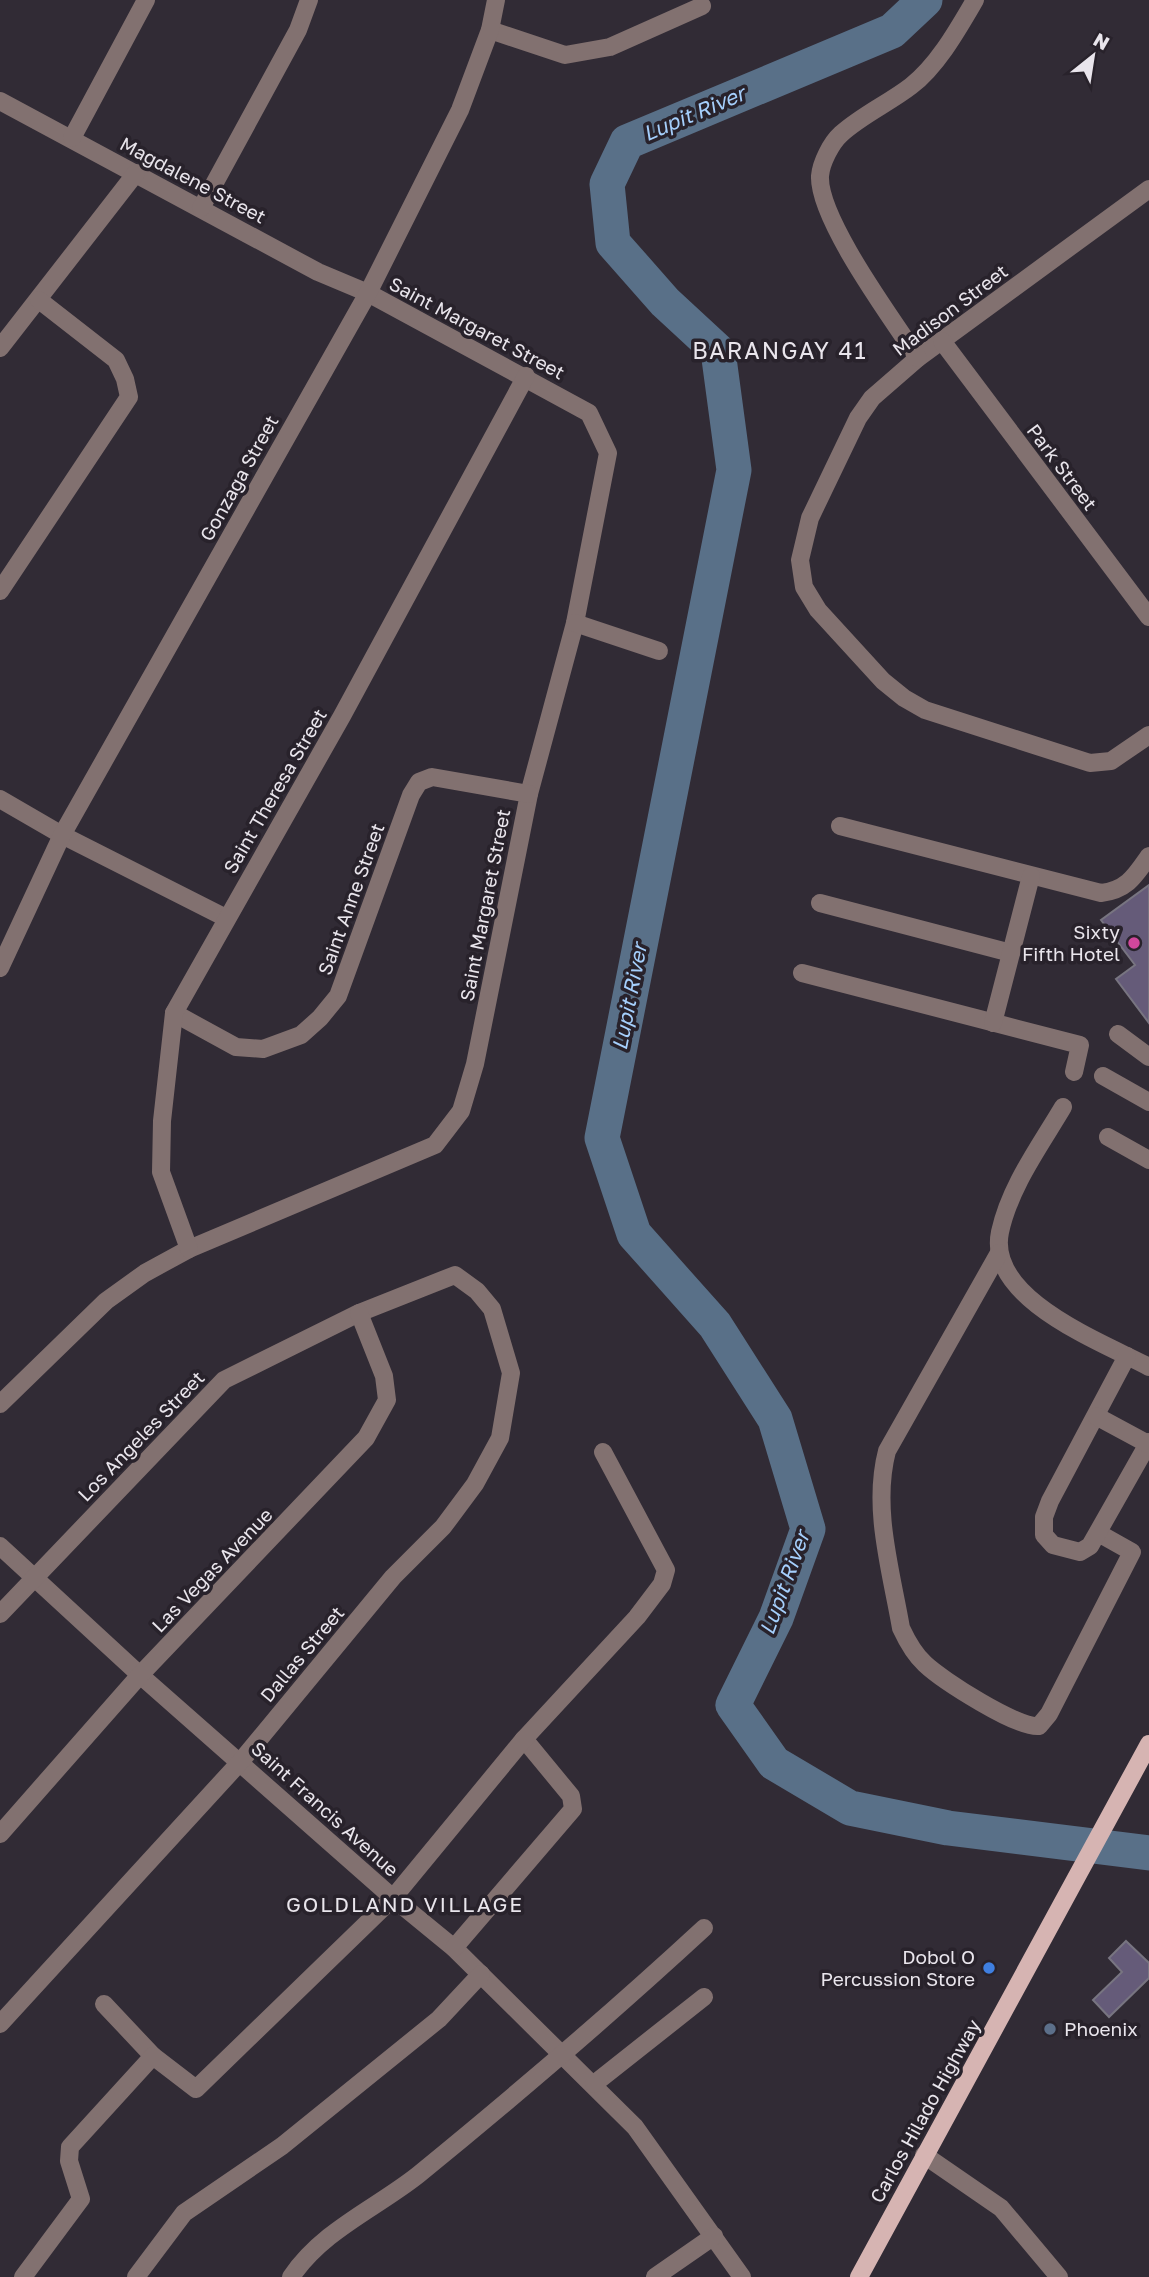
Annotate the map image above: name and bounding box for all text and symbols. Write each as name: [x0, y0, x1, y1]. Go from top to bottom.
north arrow: [1058, 21, 1128, 91]
text: N: [1090, 27, 1114, 54]
water label: Lupit River: [639, 79, 751, 146]
street label: Magdalene Street: [116, 131, 270, 228]
street label: Madison Street: [888, 259, 1012, 360]
street label: Saint Margaret Street: [386, 272, 569, 384]
district label: BARANGAY 41: [692, 336, 868, 364]
street label: Gonzaga Street: [194, 411, 283, 545]
street label: Park Street: [1022, 419, 1102, 514]
street label: Saint Theresa Street: [218, 704, 331, 877]
street label: Saint Margaret Street: [455, 807, 514, 1003]
street label: Saint Anne Street: [312, 820, 389, 978]
place label: Sixty Fifth Hotel: [1022, 920, 1120, 965]
marker: Sixty Fifth Hotel: [1126, 935, 1142, 951]
water label: Lupit River: [606, 939, 653, 1052]
street label: Los Angeles Street: [73, 1366, 209, 1505]
street label: Las Vegas Avenue: [147, 1503, 277, 1636]
water label: Lupit River: [753, 1525, 816, 1638]
street label: Dallas Street: [255, 1601, 348, 1706]
street label: Saint Francis Avenue: [247, 1736, 404, 1881]
district label: GOLDLAND VILLAGE: [286, 1891, 524, 1917]
place label: Dobol O Percussion Store: [821, 1945, 975, 1990]
marker: Dobol O Percussion Store: [981, 1960, 997, 1976]
street label: Carlos Hilado Highway: [865, 2015, 985, 2206]
place label: Phoenix: [1064, 2017, 1138, 2040]
marker: Phoenix: [1042, 2021, 1058, 2037]

